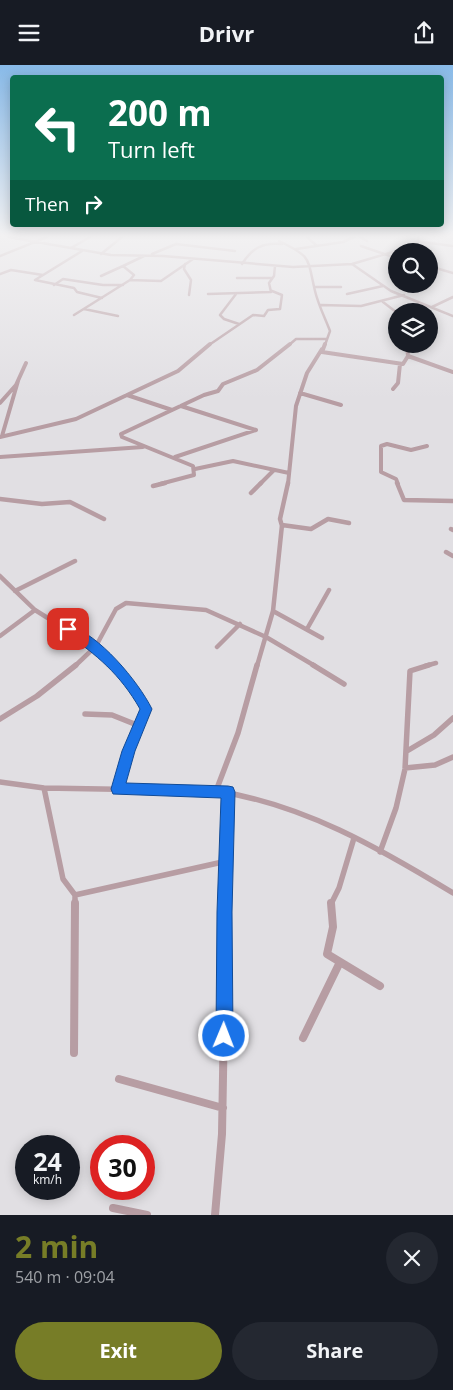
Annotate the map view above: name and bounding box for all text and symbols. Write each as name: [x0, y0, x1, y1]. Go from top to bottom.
text: Drivr: [199, 18, 254, 48]
icon: menu: [15, 19, 43, 47]
icon: share: [410, 19, 438, 47]
text: 200 m: [108, 89, 212, 136]
icon: left: [25, 95, 90, 160]
text: Turn left: [108, 134, 195, 164]
icon: right: [79, 190, 107, 218]
text: Then: [25, 191, 69, 217]
map controls: [388, 243, 438, 353]
button: search: [388, 243, 438, 293]
button: layers: [388, 303, 438, 353]
pin: [47, 608, 89, 650]
icon: arrive: [54, 615, 82, 643]
position arrow: [197, 1009, 249, 1061]
speed limit sign: 30: [90, 1135, 155, 1200]
text: 24: [33, 1144, 62, 1178]
text: km/h: [33, 1171, 62, 1188]
text: 2 min: [15, 1226, 98, 1267]
button: close: [386, 1232, 438, 1284]
text: 540 m · 09:04: [15, 1266, 115, 1288]
button: Exit: [15, 1322, 222, 1380]
button: Share: [232, 1322, 438, 1380]

